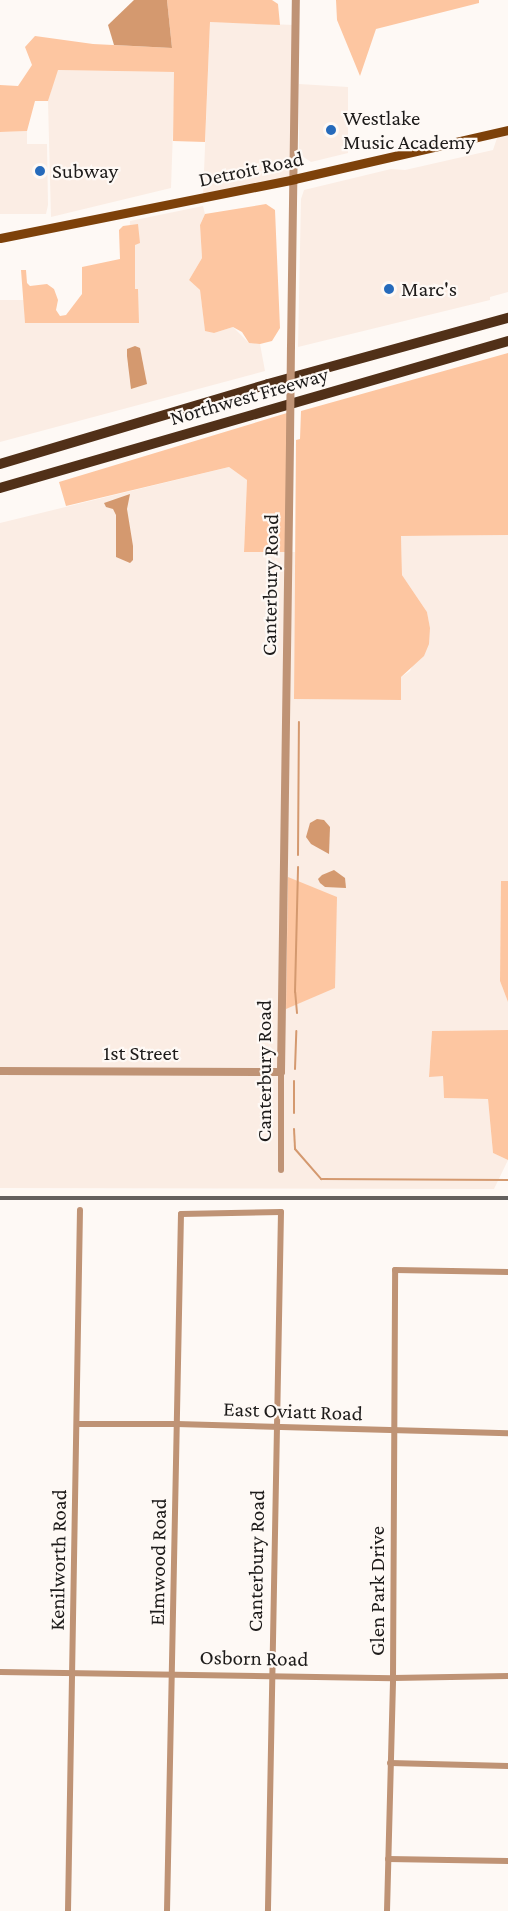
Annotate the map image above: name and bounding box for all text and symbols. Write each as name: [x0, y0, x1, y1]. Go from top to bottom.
place label: Westlake Music Academy: [343, 105, 475, 155]
marker: Westlake Music Academy: [324, 123, 338, 137]
street label: Detroit Road: [196, 146, 306, 192]
place label: Subway: [52, 158, 118, 184]
marker: Subway: [33, 164, 47, 178]
place label: Marc's: [401, 276, 457, 302]
marker: Marc's: [382, 282, 396, 296]
street label: Northwest Freeway: [167, 361, 331, 431]
street label: Canterbury Road: [256, 514, 284, 656]
street label: Canterbury Road: [251, 1000, 277, 1142]
street label: 1st Street: [103, 1040, 179, 1066]
street label: East Oviatt Road: [223, 1396, 363, 1426]
street label: Kenilworth Road: [44, 1489, 72, 1631]
street label: Canterbury Road: [242, 1490, 270, 1632]
street label: Elmwood Road: [144, 1498, 172, 1626]
street label: Glen Park Drive: [364, 1526, 390, 1656]
street label: Osborn Road: [199, 1644, 309, 1672]

